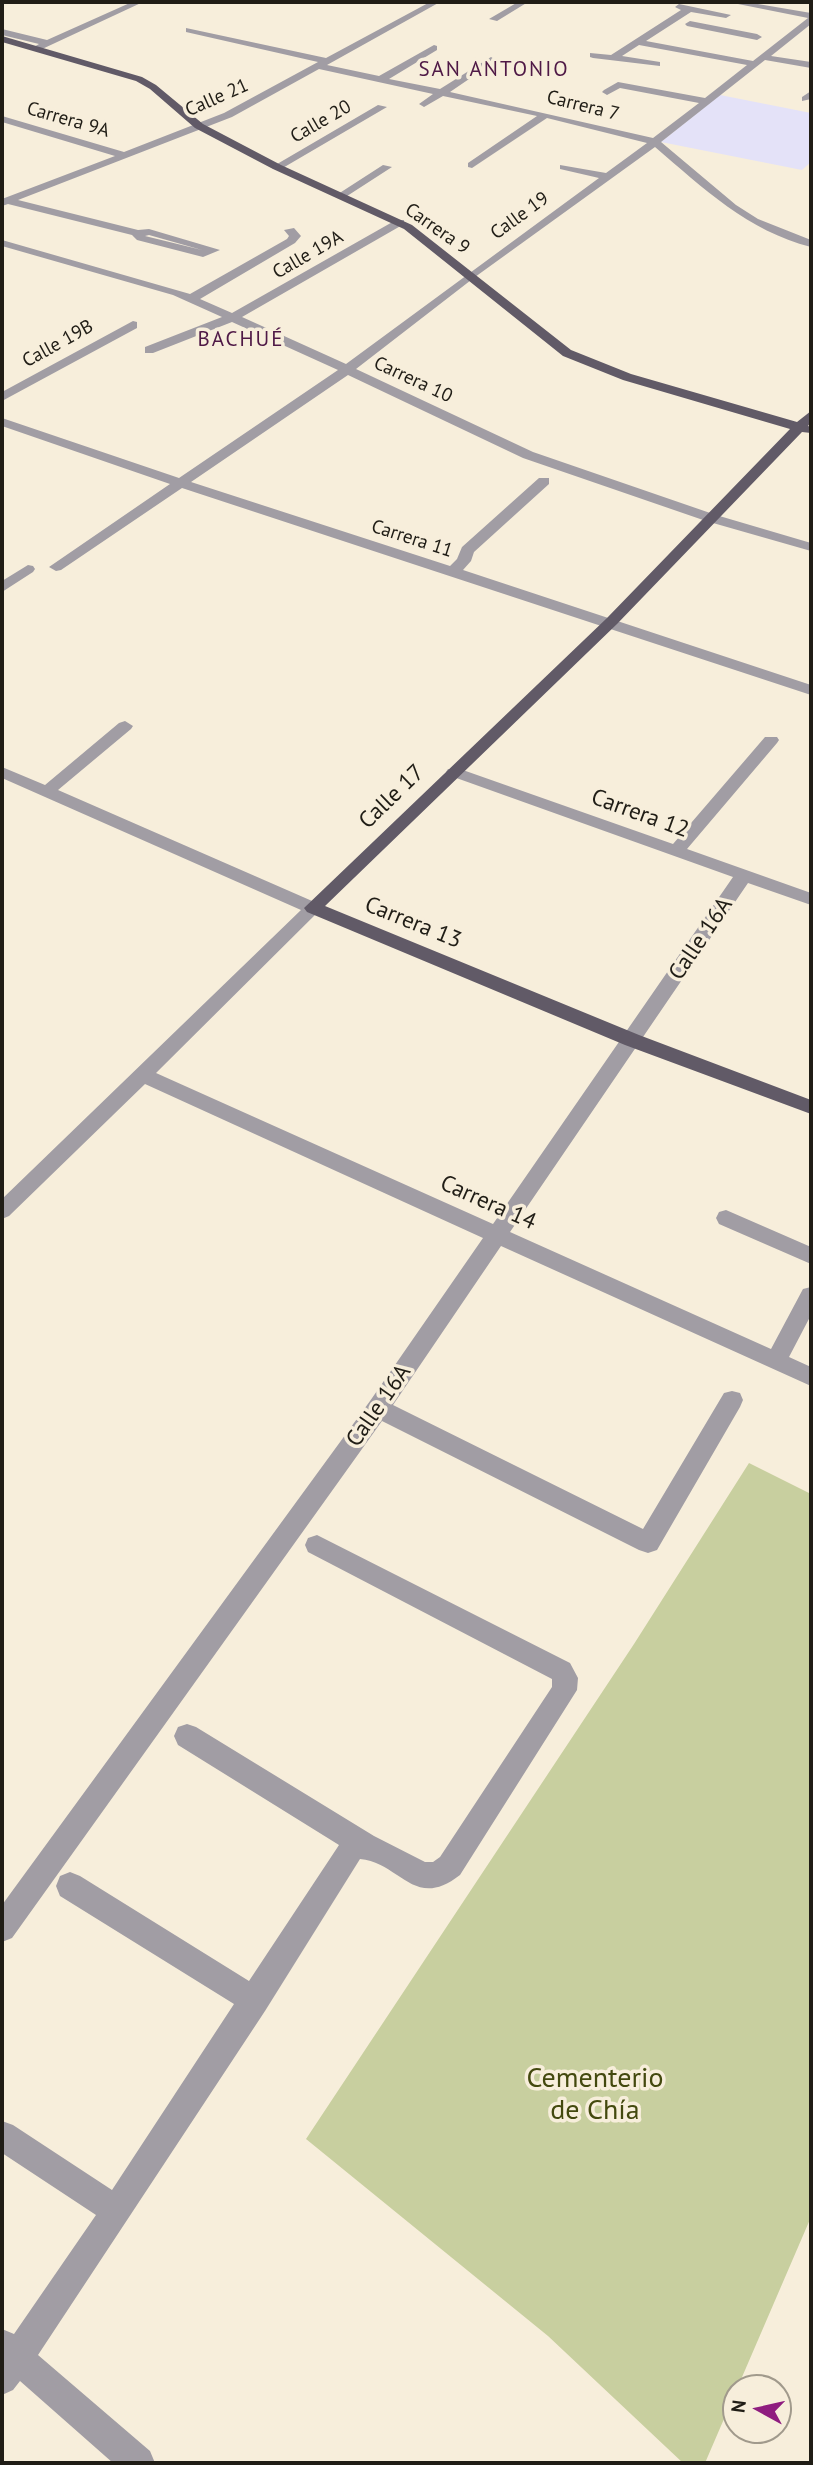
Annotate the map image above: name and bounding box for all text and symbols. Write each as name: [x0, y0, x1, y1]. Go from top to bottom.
district label: SAN ANTONIO: [420, 57, 568, 83]
street label: Calle 21: [182, 74, 252, 122]
street label: Carrera 7: [544, 86, 622, 126]
street label: Calle 20: [287, 96, 355, 148]
street label: Carrera 9A: [24, 97, 112, 143]
street label: Calle 19: [486, 187, 554, 245]
street label: Carrera 9: [400, 198, 474, 260]
street label: Calle 19A: [269, 226, 347, 284]
street label: Calle 19B: [19, 315, 97, 373]
district label: BACHUÉ: [198, 327, 284, 353]
street label: Carrera 10: [370, 352, 456, 408]
street label: Carrera 11: [368, 515, 456, 563]
street label: Calle 17: [353, 759, 431, 835]
street label: Carrera 12: [587, 784, 693, 844]
street label: Carrera 13: [361, 891, 465, 955]
street label: Calle 16A: [663, 892, 739, 986]
street label: Carrera 14: [436, 1170, 540, 1236]
street label: Calle 16A: [341, 1360, 417, 1452]
park label: Cementerio de Chía: [527, 2062, 663, 2128]
north arrow: [722, 2374, 792, 2444]
text: N: [725, 2399, 751, 2414]

